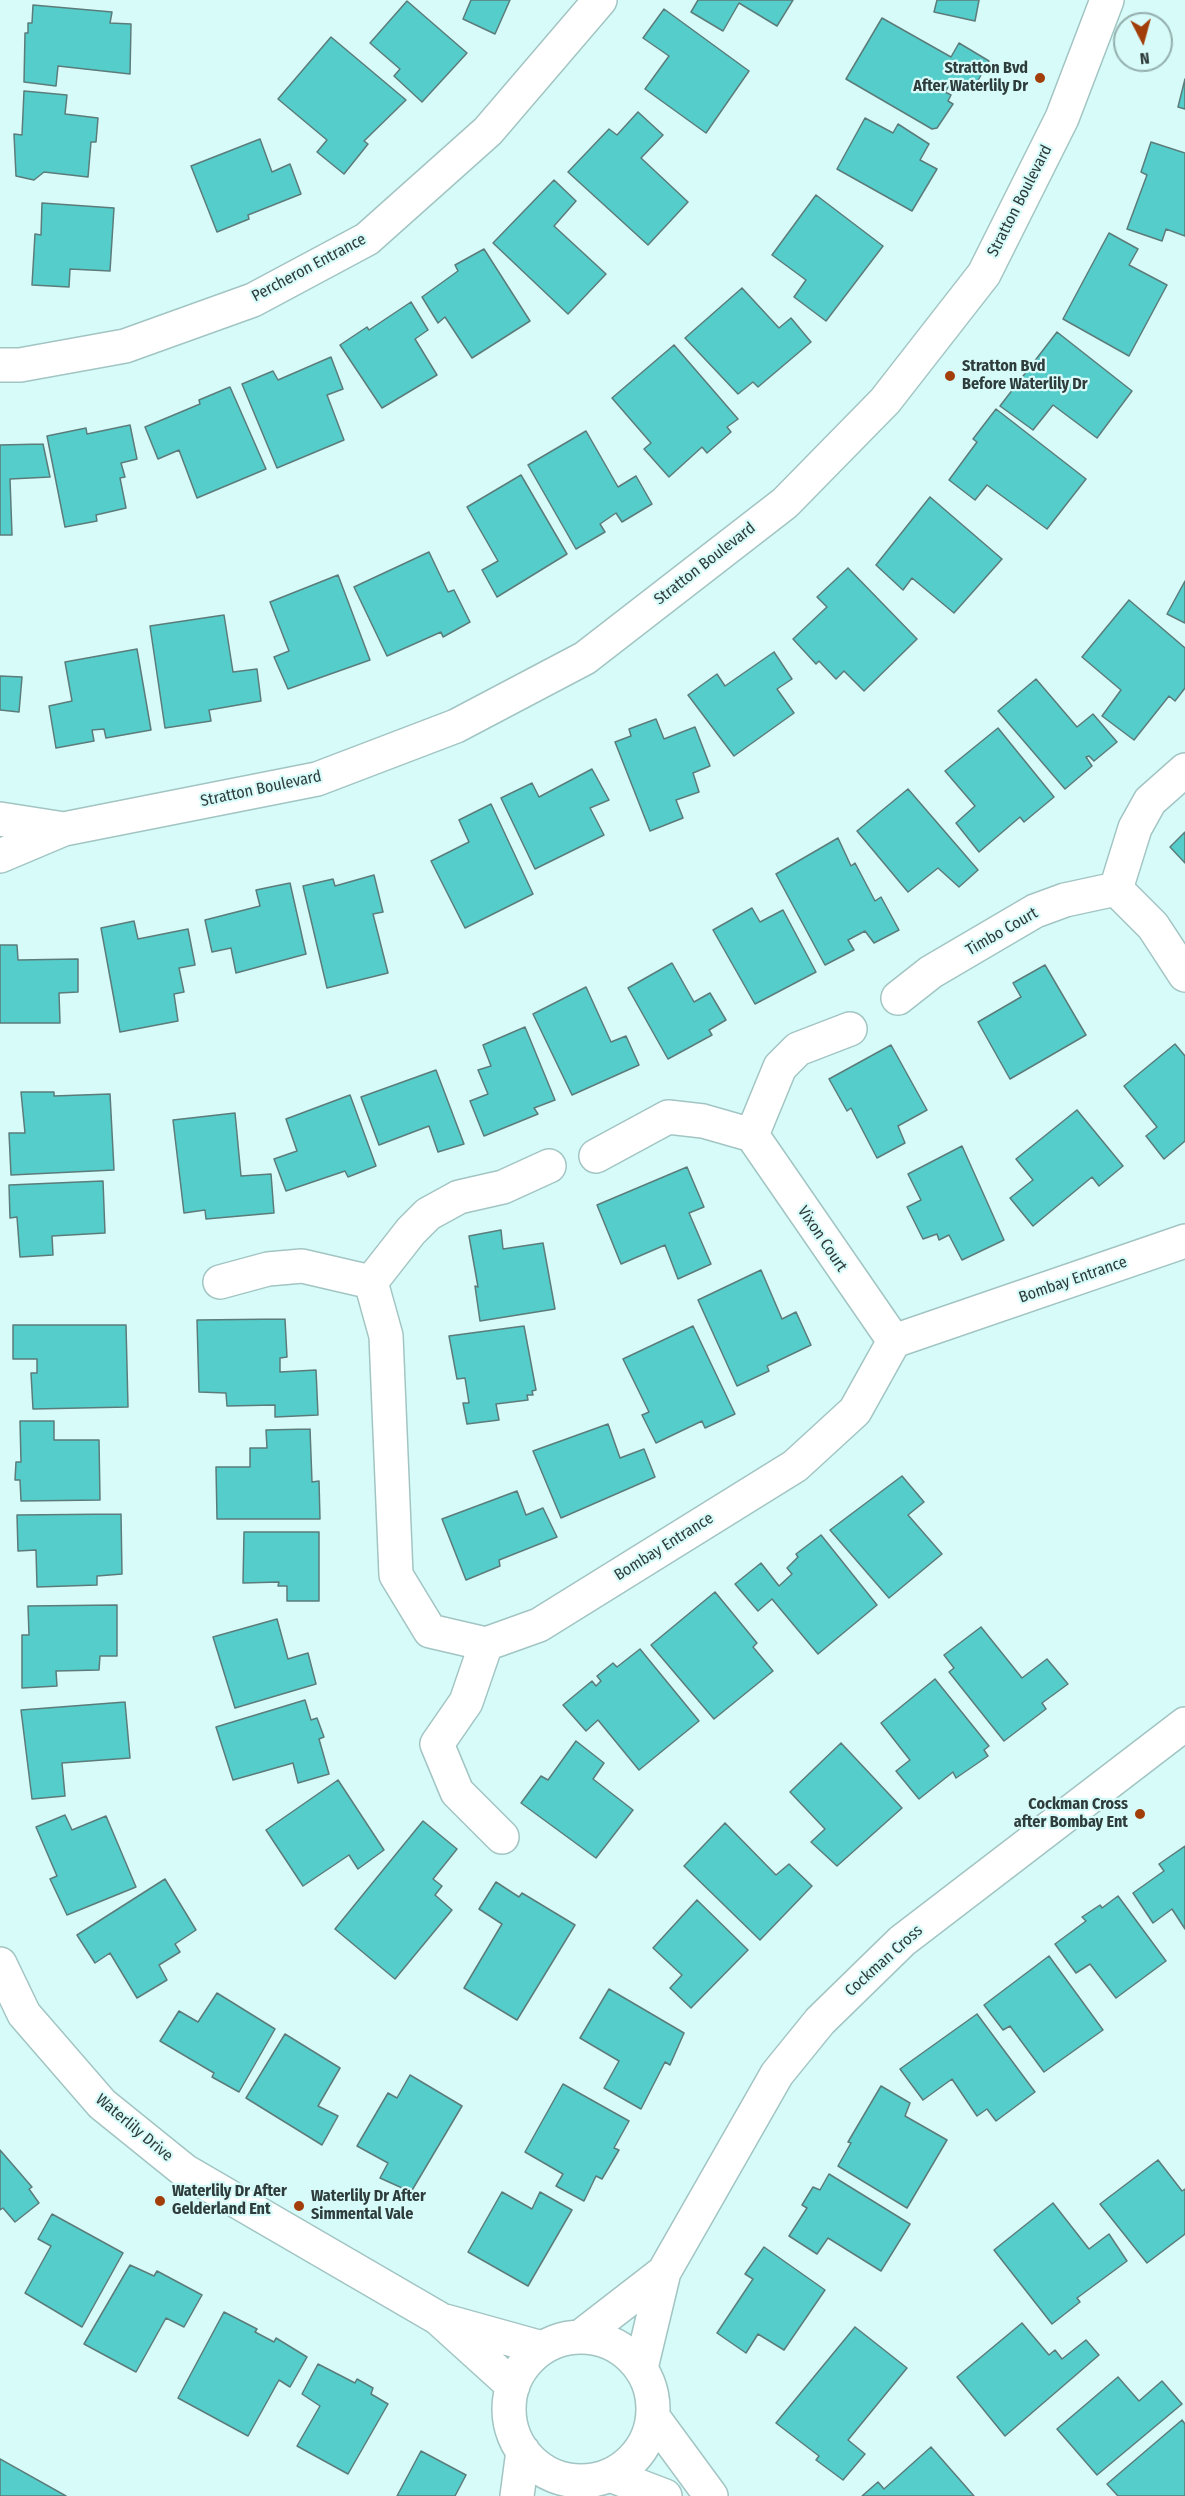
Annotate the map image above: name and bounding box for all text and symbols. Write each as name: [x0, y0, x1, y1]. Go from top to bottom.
north arrow: [1113, 12, 1173, 72]
text: N: [1139, 48, 1150, 68]
place label: Stratton Bvd After Waterlily Dr: [913, 59, 1028, 97]
marker: Stratton Bvd After Waterlily Dr: [1033, 71, 1047, 85]
street label: Stratton Boulevard: [984, 142, 1056, 260]
street label: Percheron Entrance: [249, 230, 369, 306]
place label: Stratton Bvd Before Waterlily Dr: [962, 357, 1088, 395]
marker: Stratton Bvd Before Waterlily Dr: [943, 369, 957, 383]
street label: Stratton Boulevard: [651, 519, 759, 609]
street label: Stratton Boulevard: [199, 767, 323, 811]
street label: Timbo Court: [963, 904, 1041, 960]
street label: Vixon Court: [793, 1203, 851, 1275]
street label: Bombay Entrance: [1016, 1253, 1130, 1307]
street label: Bombay Entrance: [611, 1509, 717, 1585]
place label: Cockman Cross after Bombay Ent: [1014, 1795, 1128, 1833]
marker: Cockman Cross after Bombay Ent: [1133, 1807, 1147, 1821]
street label: Cockman Cross: [841, 1921, 927, 2001]
street label: Waterlily Drive: [91, 2090, 177, 2166]
place label: Waterlily Dr After Gelderland Ent: [172, 2182, 287, 2220]
place label: Waterlily Dr After Simmental Vale: [311, 2187, 426, 2225]
marker: Waterlily Dr After Gelderland Ent: [153, 2194, 167, 2208]
marker: Waterlily Dr After Simmental Vale: [292, 2199, 306, 2213]

